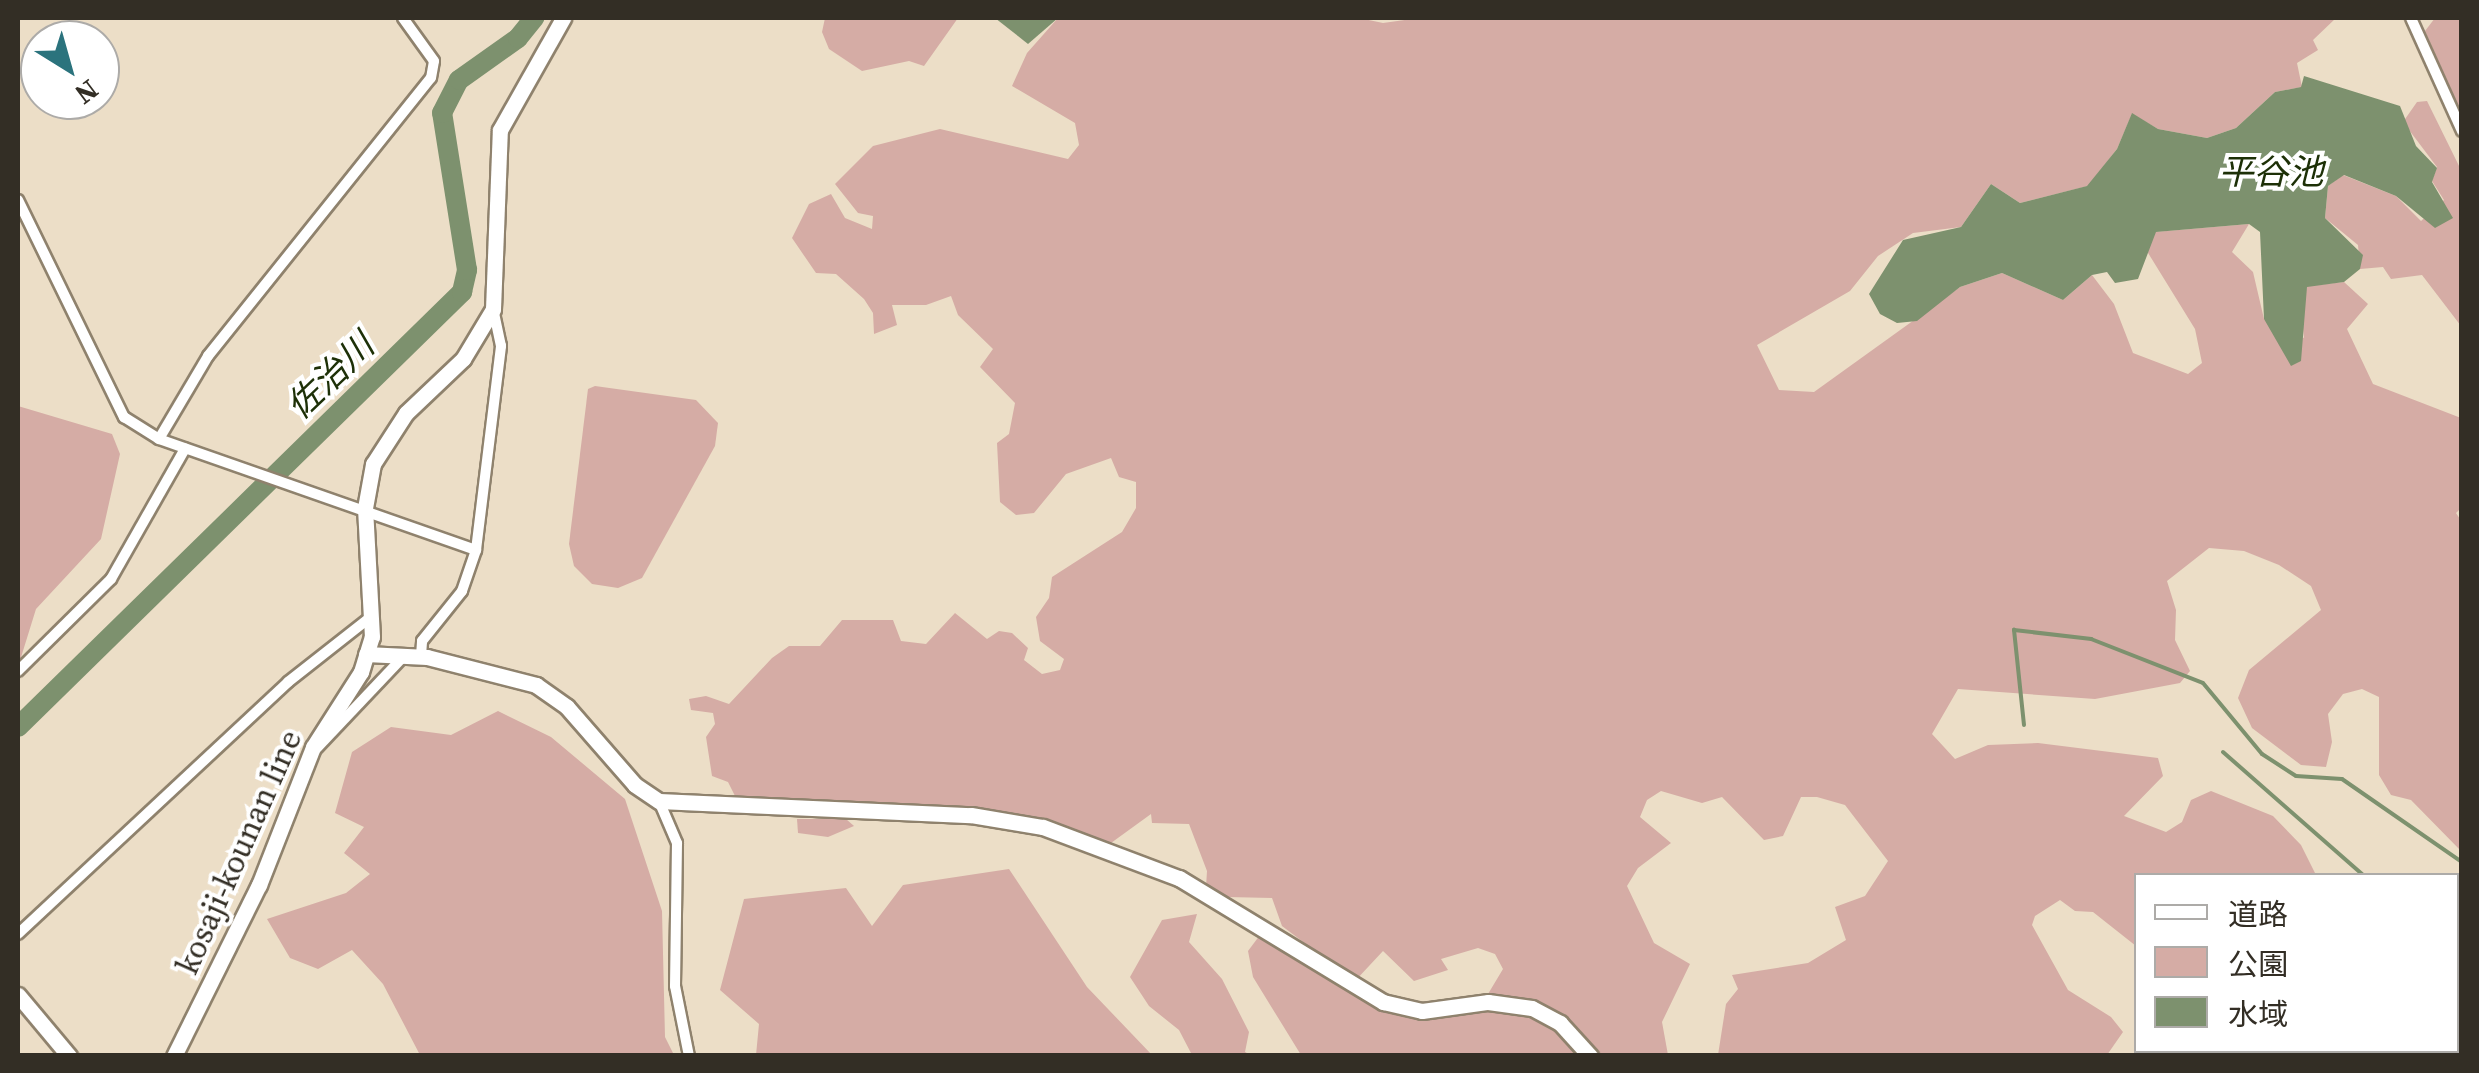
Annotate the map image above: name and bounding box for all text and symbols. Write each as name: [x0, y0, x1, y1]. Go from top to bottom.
north arrow: [20, 20, 120, 120]
text: N: [67, 71, 106, 114]
water label: 平谷池: [2219, 151, 2323, 193]
water label: 佐治川: [278, 324, 382, 428]
street label: kosaji-kounan line: [168, 724, 310, 980]
legend: [2134, 873, 2459, 1053]
text: 道路: [2228, 894, 2288, 935]
text: 公園: [2228, 944, 2288, 985]
text: 水域: [2228, 994, 2288, 1035]

